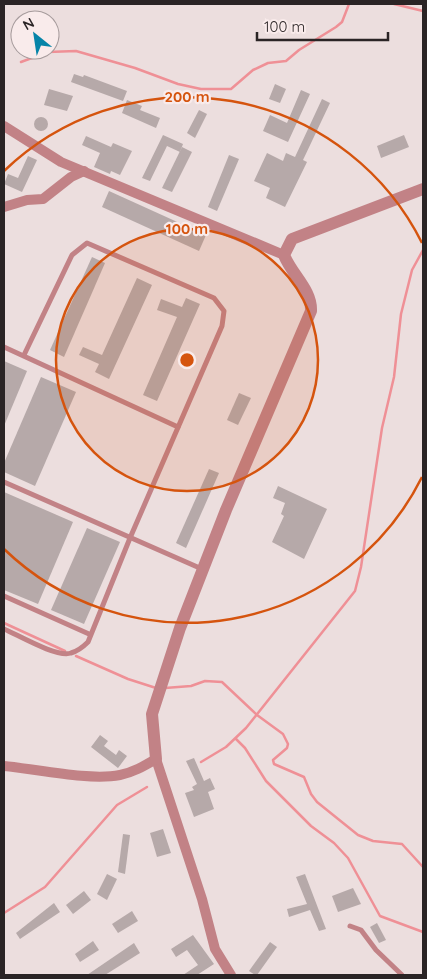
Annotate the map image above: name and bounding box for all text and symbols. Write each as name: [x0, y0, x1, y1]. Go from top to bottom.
north arrow: [10, 10, 60, 60]
scale bar: [257, 10, 388, 42]
text: N: [20, 13, 37, 34]
text: 100 m: [264, 17, 305, 36]
text: 200 m: [165, 87, 210, 106]
text: 100 m: [166, 219, 208, 238]
centre of rings: [178, 351, 196, 369]

